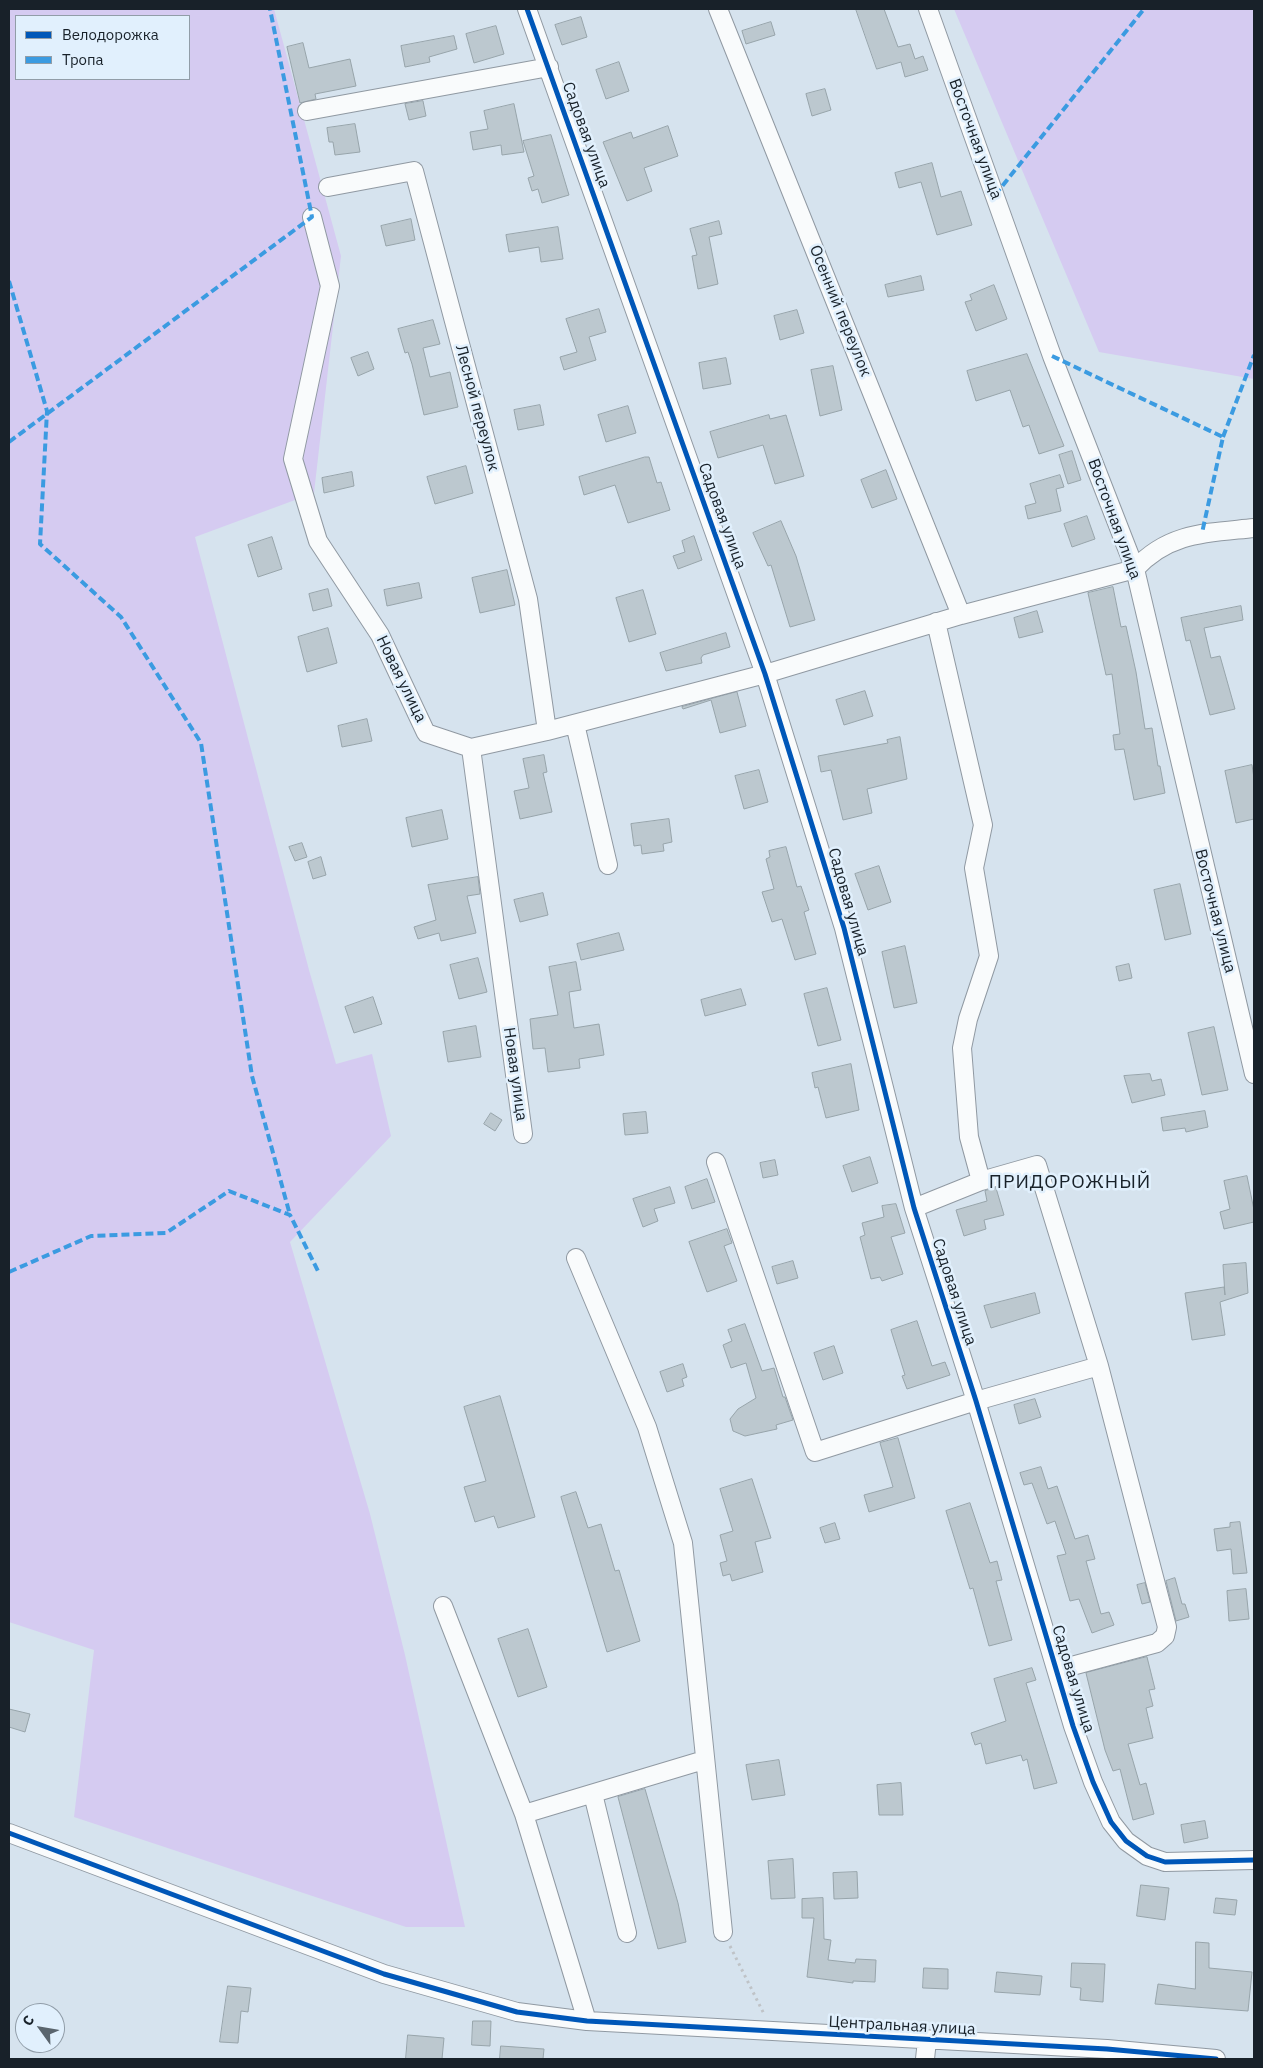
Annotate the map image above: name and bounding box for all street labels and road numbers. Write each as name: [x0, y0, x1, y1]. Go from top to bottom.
street label: Восточная улица: [944, 76, 1006, 202]
street label: Садовая улица: [558, 79, 614, 191]
street label: Осенний переулок: [805, 243, 875, 379]
street label: Лесной переулок: [451, 343, 503, 473]
street label: Восточная улица: [1083, 456, 1145, 582]
street label: Садовая улица: [694, 460, 750, 572]
street label: Новая улица: [372, 632, 430, 726]
street label: Садовая улица: [823, 846, 873, 958]
street label: Восточная улица: [1190, 847, 1240, 975]
street label: Новая улица: [499, 1026, 531, 1122]
street label: Садовая улица: [928, 1236, 980, 1348]
street label: Садовая улица: [1048, 1623, 1098, 1735]
street label: Центральная улица: [828, 2013, 976, 2039]

